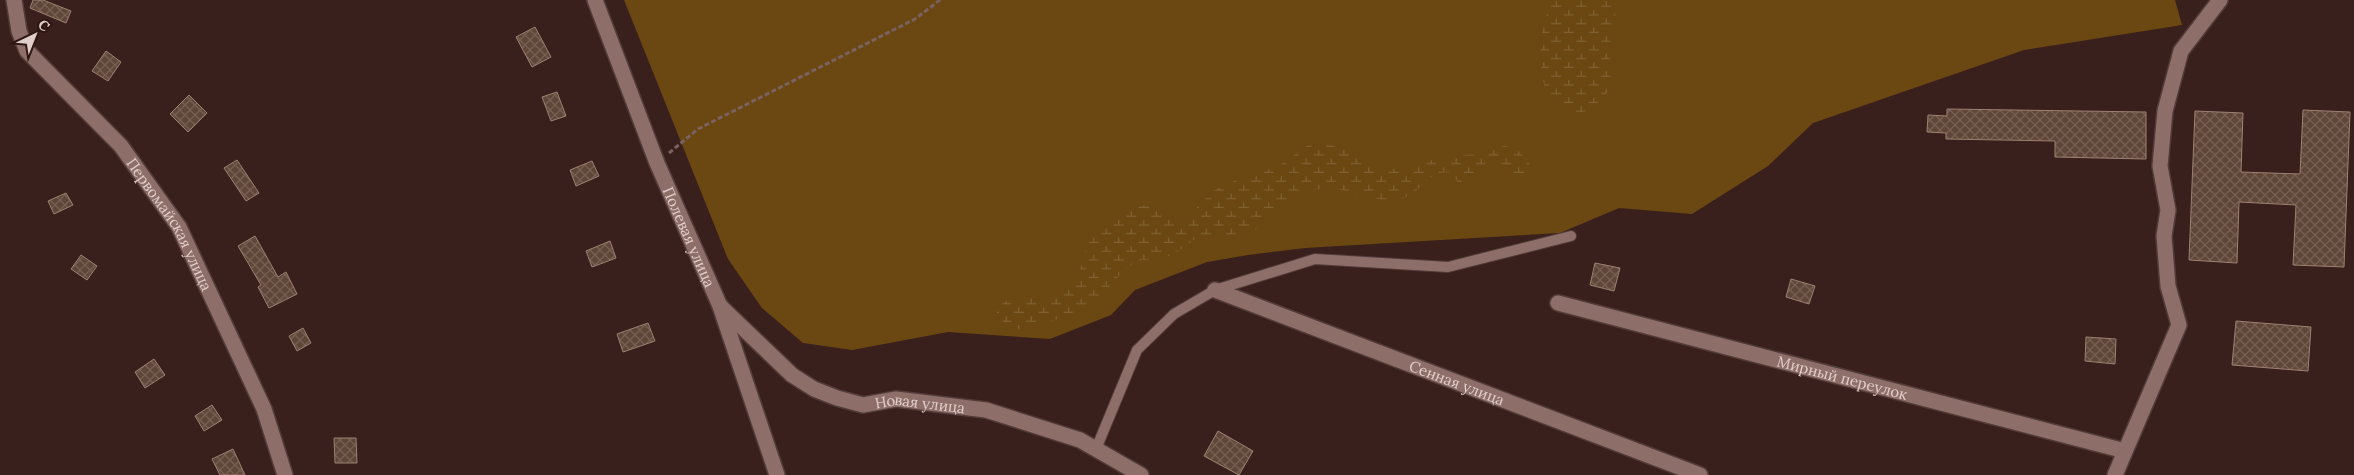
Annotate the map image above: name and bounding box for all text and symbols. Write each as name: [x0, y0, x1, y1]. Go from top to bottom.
north arrow: [10, 10, 60, 60]
text: С: [34, 16, 54, 36]
street label: Первомайская улица: [123, 154, 217, 294]
street label: Полевая улица: [659, 184, 720, 290]
street label: Мирный переулок: [1775, 351, 1910, 403]
street label: Сенная улица: [1407, 356, 1508, 409]
street label: Новая улица: [873, 389, 966, 417]

